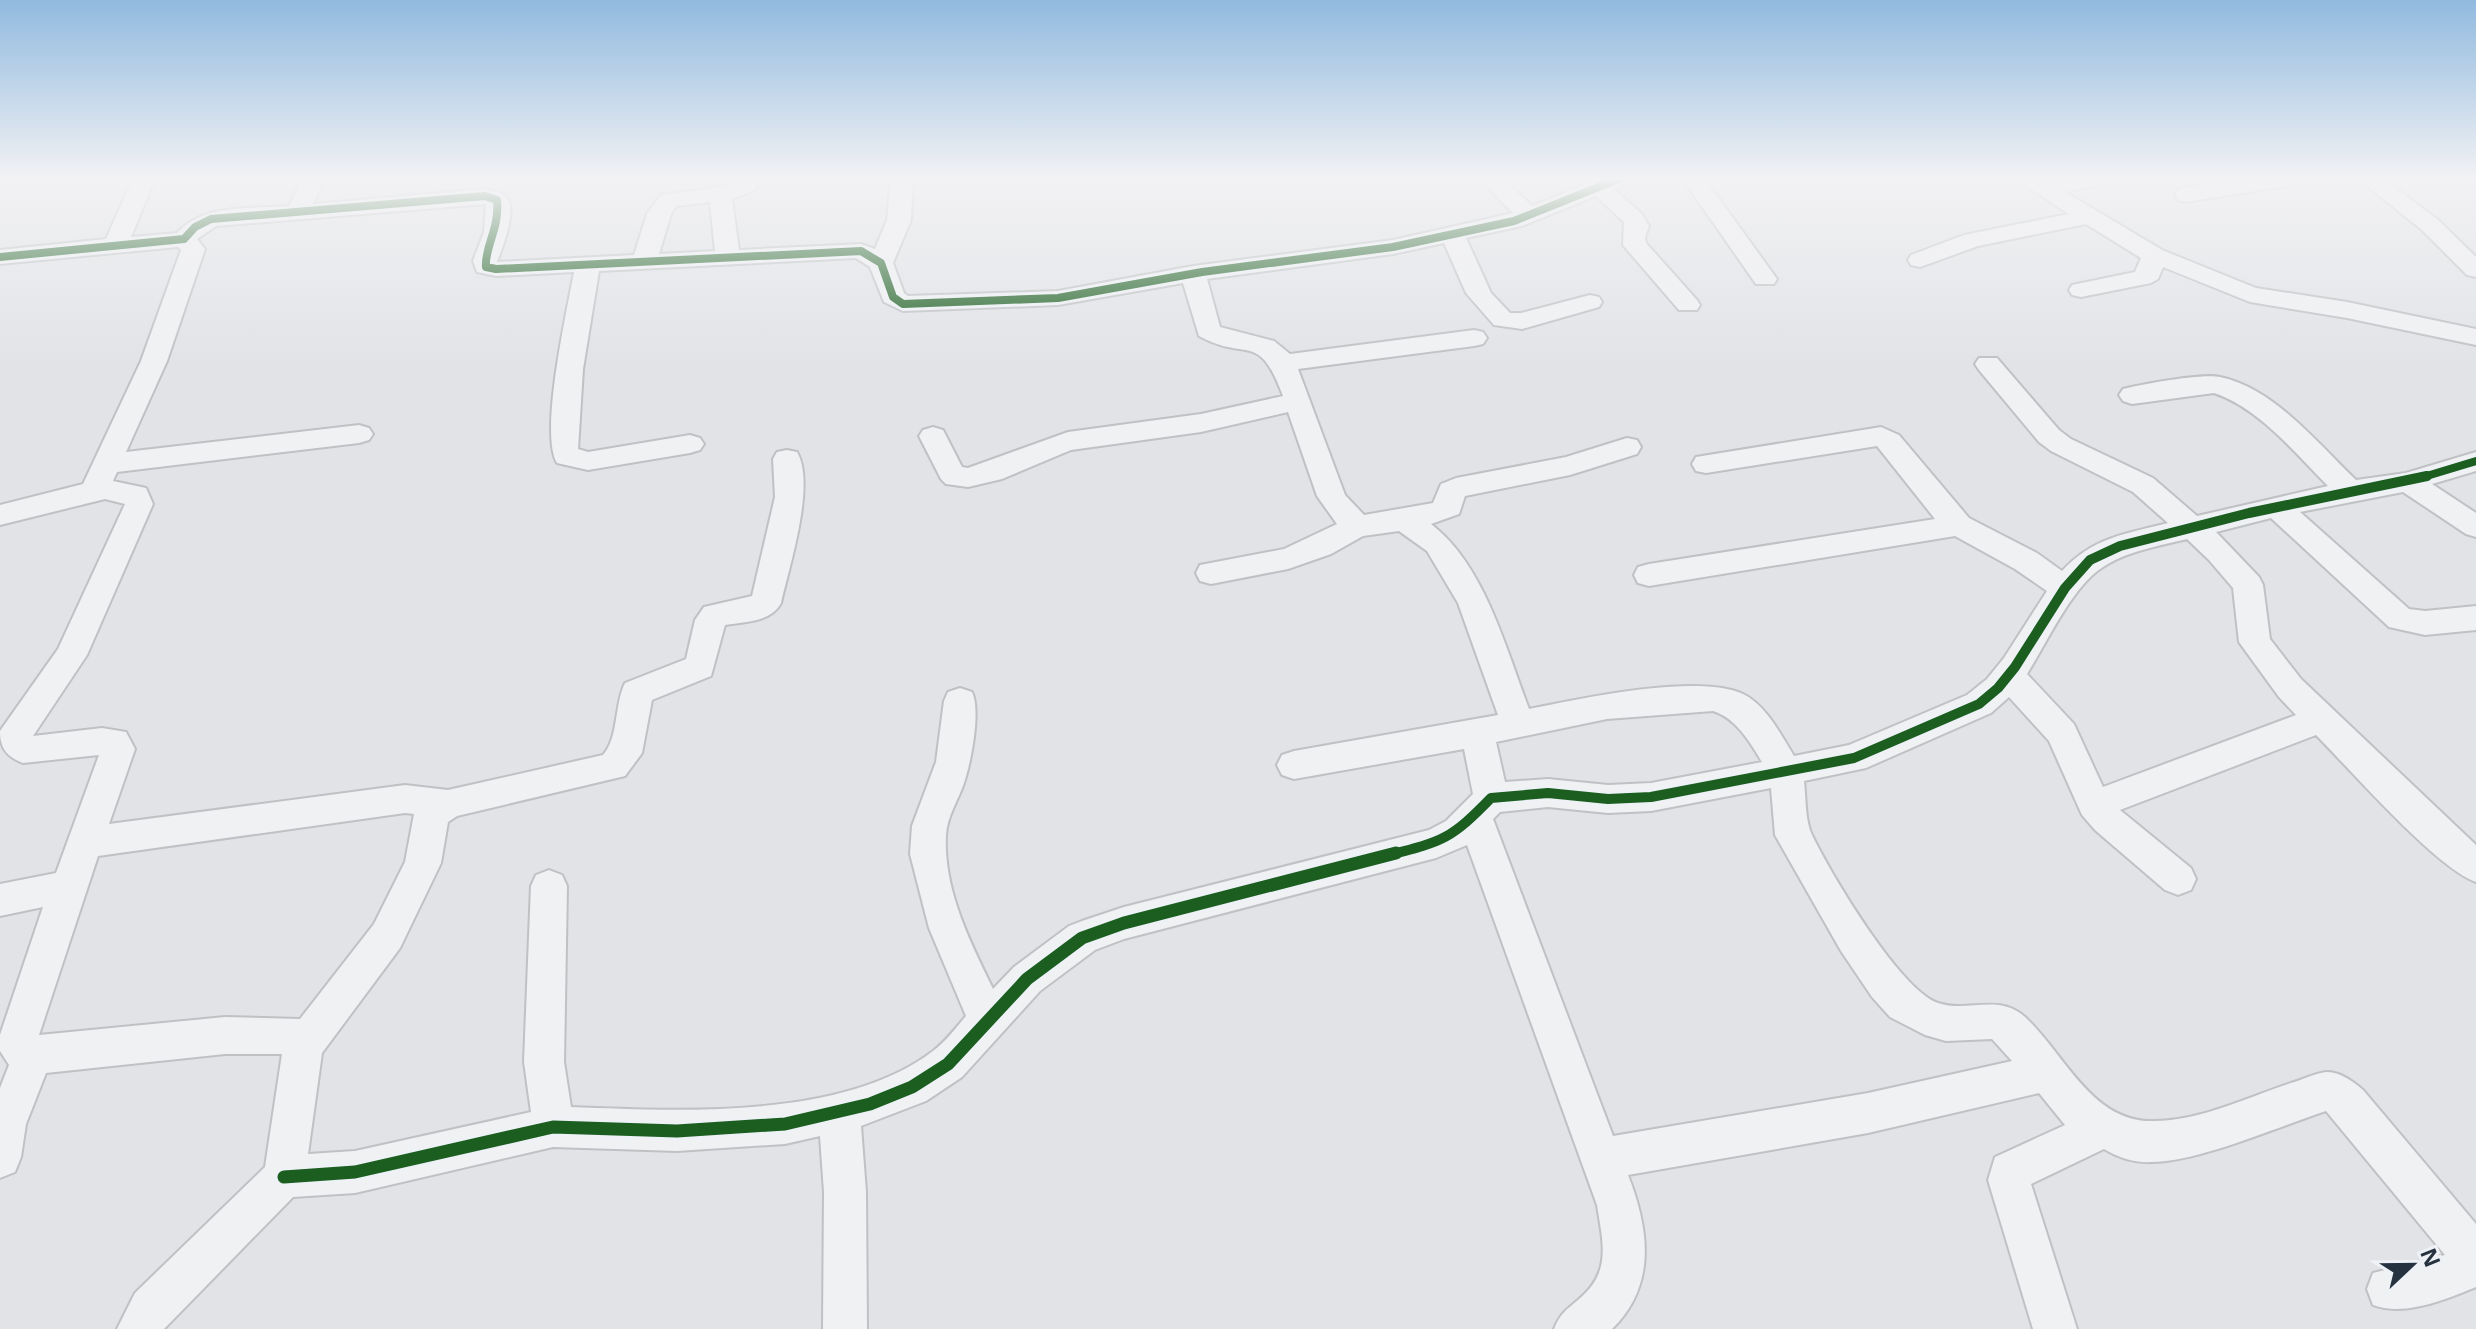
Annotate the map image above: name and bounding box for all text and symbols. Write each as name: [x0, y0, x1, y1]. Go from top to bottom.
north arrow: [2372, 1225, 2452, 1305]
text: N: [2414, 1243, 2449, 1271]

